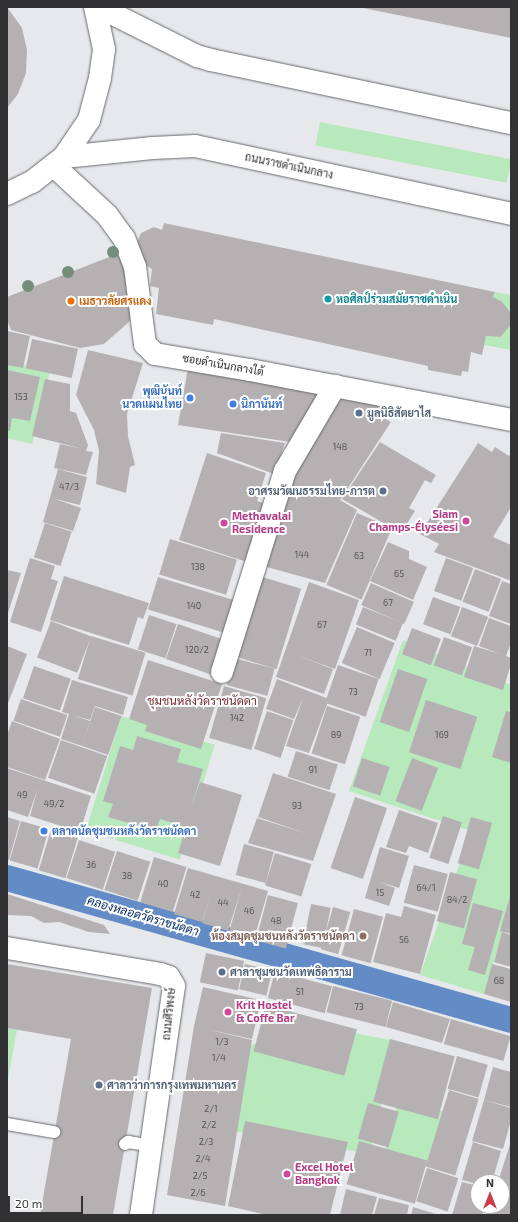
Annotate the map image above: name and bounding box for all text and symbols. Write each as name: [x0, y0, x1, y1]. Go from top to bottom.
street label: ถนนราชดำเนินกลาง: [244, 150, 334, 182]
place label: หอศิลป์ร่วมสมัยราชดำเนิน: [336, 292, 457, 306]
place label: เมธาวลัยศรแดง: [79, 294, 152, 308]
marker: หอศิลป์ร่วมสมัยราชดำเนิน: [323, 294, 333, 304]
marker: เมธาวลัยศรแดง: [66, 296, 76, 306]
street label: ซอยดำเนินกลางใต้: [181, 351, 265, 379]
place label: พุฒินันท์ นวดแผนไทย: [122, 385, 182, 411]
house number: 153: [14, 392, 28, 402]
marker: พุฒินันท์ นวดแผนไทย: [185, 393, 195, 403]
place label: นิภานันท์: [241, 397, 282, 411]
marker: นิภานันท์: [228, 399, 238, 409]
place label: มูลนิธิสัตยาไส: [367, 406, 431, 420]
marker: มูลนิธิสัตยาไส: [354, 408, 364, 418]
house number: 148: [333, 442, 347, 452]
house number: 47/3: [59, 482, 79, 492]
place label: อาศรมวัฒนธรรมไทย-ภารต: [248, 484, 375, 498]
marker: อาศรมวัฒนธรรมไทย-ภารต: [378, 486, 388, 496]
place label: Siam Champs-Élyséesi: [369, 508, 458, 534]
place label: Methavalai Residence: [232, 510, 291, 536]
marker: Siam Champs-Élyséesi: [461, 516, 471, 526]
marker: Methavalai Residence: [219, 518, 229, 528]
house number: 144: [295, 550, 309, 560]
house number: 63: [354, 551, 364, 561]
house number: 138: [191, 562, 205, 572]
house number: 65: [394, 569, 404, 579]
house number: 67: [383, 598, 393, 608]
house number: 140: [187, 601, 201, 611]
house number: 67: [317, 620, 327, 630]
house number: 120/2: [185, 645, 209, 655]
house number: 71: [364, 648, 372, 658]
house number: 73: [348, 687, 358, 697]
district label: ชุมชนหลังวัดราชนัดดา: [147, 694, 257, 708]
house number: 142: [230, 713, 244, 723]
house number: 89: [331, 730, 341, 740]
house number: 169: [435, 730, 449, 740]
house number: 91: [309, 765, 317, 775]
house number: 49: [17, 790, 27, 800]
house number: 49/2: [44, 799, 64, 809]
house number: 93: [292, 801, 302, 811]
place label: ตลาดนัดชุมชนหลังวัดราชนัดดา: [52, 824, 196, 838]
marker: ตลาดนัดชุมชนหลังวัดราชนัดดา: [39, 826, 49, 836]
house number: 36: [86, 860, 96, 870]
house number: 38: [122, 871, 132, 881]
house number: 40: [158, 879, 168, 889]
house number: 64/1: [417, 883, 435, 893]
house number: 15: [376, 888, 384, 898]
house number: 42: [190, 890, 200, 900]
water label: คลองหลอดวัดราชนัดดา: [86, 893, 200, 939]
house number: 84/2: [447, 895, 467, 905]
house number: 44: [217, 898, 229, 908]
house number: 46: [244, 906, 254, 916]
house number: 48: [271, 916, 281, 926]
place label: ห้องสมุดชุมชนหลังวัดราชนัดดา: [211, 929, 355, 943]
marker: ห้องสมุดชุมชนหลังวัดราชนัดดา: [358, 931, 368, 941]
house number: 56: [399, 935, 409, 945]
place label: ศาลาชุมชนวัดเทพธิดาราม: [230, 965, 352, 979]
marker: ศาลาชุมชนวัดเทพธิดาราม: [217, 967, 227, 977]
house number: 68: [494, 976, 504, 986]
street label: ถนนศิริพงษ์: [160, 987, 178, 1041]
house number: 51: [296, 987, 304, 997]
place label: Krit Hostel & Coffe Bar: [236, 999, 295, 1025]
house number: 73: [354, 1002, 364, 1012]
marker: Krit Hostel & Coffe Bar: [223, 1007, 233, 1017]
house number: 1/3: [215, 1037, 229, 1047]
house number: 1/4: [212, 1053, 226, 1063]
place label: ศาลาว่าการกรุงเทพมหานคร: [107, 1078, 236, 1092]
marker: ศาลาว่าการกรุงเทพมหานคร: [94, 1080, 104, 1090]
house number: 2/1: [204, 1104, 218, 1114]
house number: 2/2: [202, 1120, 216, 1130]
house number: 2/3: [199, 1137, 213, 1147]
house number: 2/4: [195, 1154, 211, 1164]
place label: Excel Hotel Bangkok: [295, 1161, 354, 1187]
marker: Excel Hotel Bangkok: [282, 1169, 292, 1179]
house number: 2/5: [193, 1171, 207, 1181]
north arrow: [470, 1174, 510, 1214]
text: N: [486, 1176, 494, 1189]
scale bar: [10, 1188, 85, 1214]
house number: 2/6: [191, 1188, 205, 1198]
text: 20 m: [15, 1196, 42, 1210]

